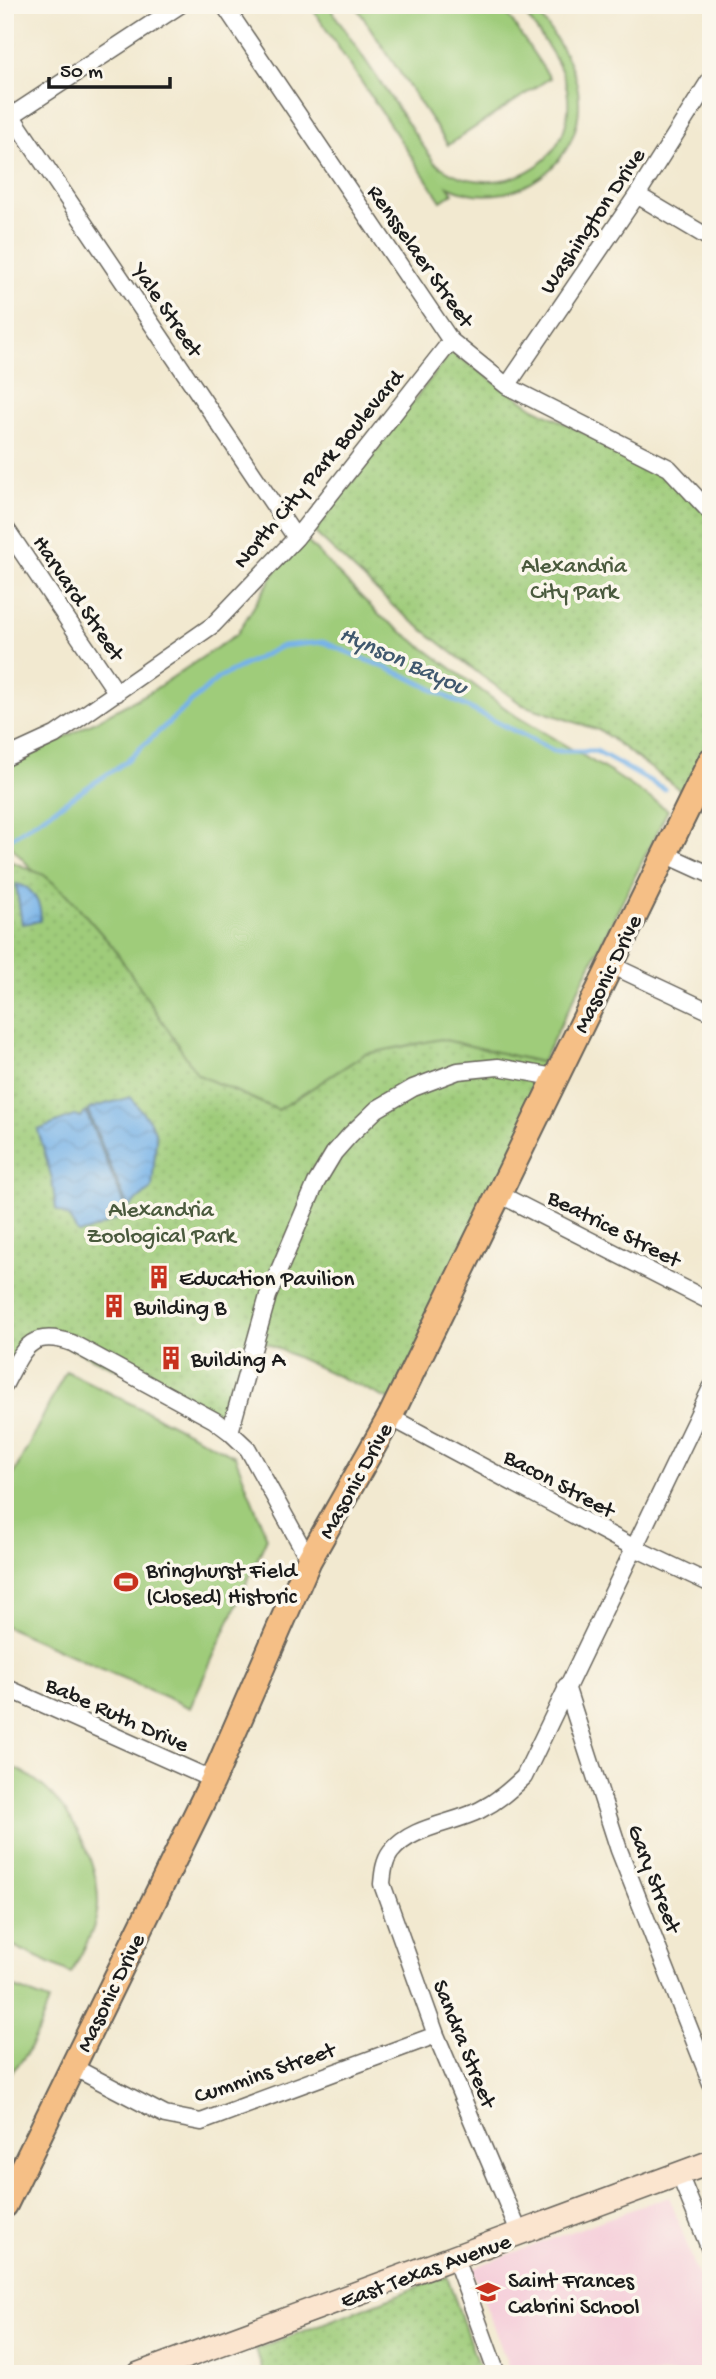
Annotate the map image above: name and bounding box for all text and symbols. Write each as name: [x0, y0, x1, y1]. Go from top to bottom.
scale bar: [49, 46, 170, 90]
text: 50 m: [60, 61, 103, 86]
street label: Washington Drive: [535, 143, 653, 300]
street label: Rensselaer Street: [360, 180, 479, 335]
street label: Yale Street: [124, 257, 208, 364]
street label: North City Park Boulevard: [229, 364, 412, 575]
street label: Harvard Street: [25, 531, 130, 668]
park label: Alexandria City Park: [521, 554, 628, 607]
water label: Hynson Bayou: [334, 621, 472, 704]
street label: Masonic Drive: [569, 910, 650, 1038]
street label: Beatrice Street: [542, 1185, 686, 1276]
park label: Alexandria Zoological Park: [87, 1198, 238, 1251]
building icon: Education Pavilion: [145, 1263, 173, 1291]
place label: Education Pavilion: [179, 1267, 354, 1294]
building icon: Building B: [100, 1292, 128, 1320]
place label: Building B: [133, 1296, 228, 1323]
building icon: Building A: [157, 1344, 185, 1372]
place label: Building A: [190, 1348, 287, 1375]
street label: Masonic Drive: [314, 1418, 401, 1544]
street label: Bacon Street: [497, 1444, 620, 1526]
place label: Bringhurst Field (Closed) Historic: [145, 1559, 298, 1612]
sports icon: Bringhurst Field (Closed) Historic: [112, 1568, 140, 1596]
street label: Babe Ruth Drive: [40, 1672, 194, 1760]
street label: Gary Street: [620, 1821, 686, 1939]
street label: Masonic Drive: [72, 1929, 153, 2057]
street label: Sandra Street: [425, 1976, 501, 2114]
street label: Cummins Street: [191, 2037, 341, 2111]
street label: East Texas Avenue: [337, 2229, 516, 2316]
place label: Saint Frances Cabrini School: [508, 2269, 640, 2322]
school or university icon: Saint Frances Cabrini School: [474, 2278, 502, 2306]

